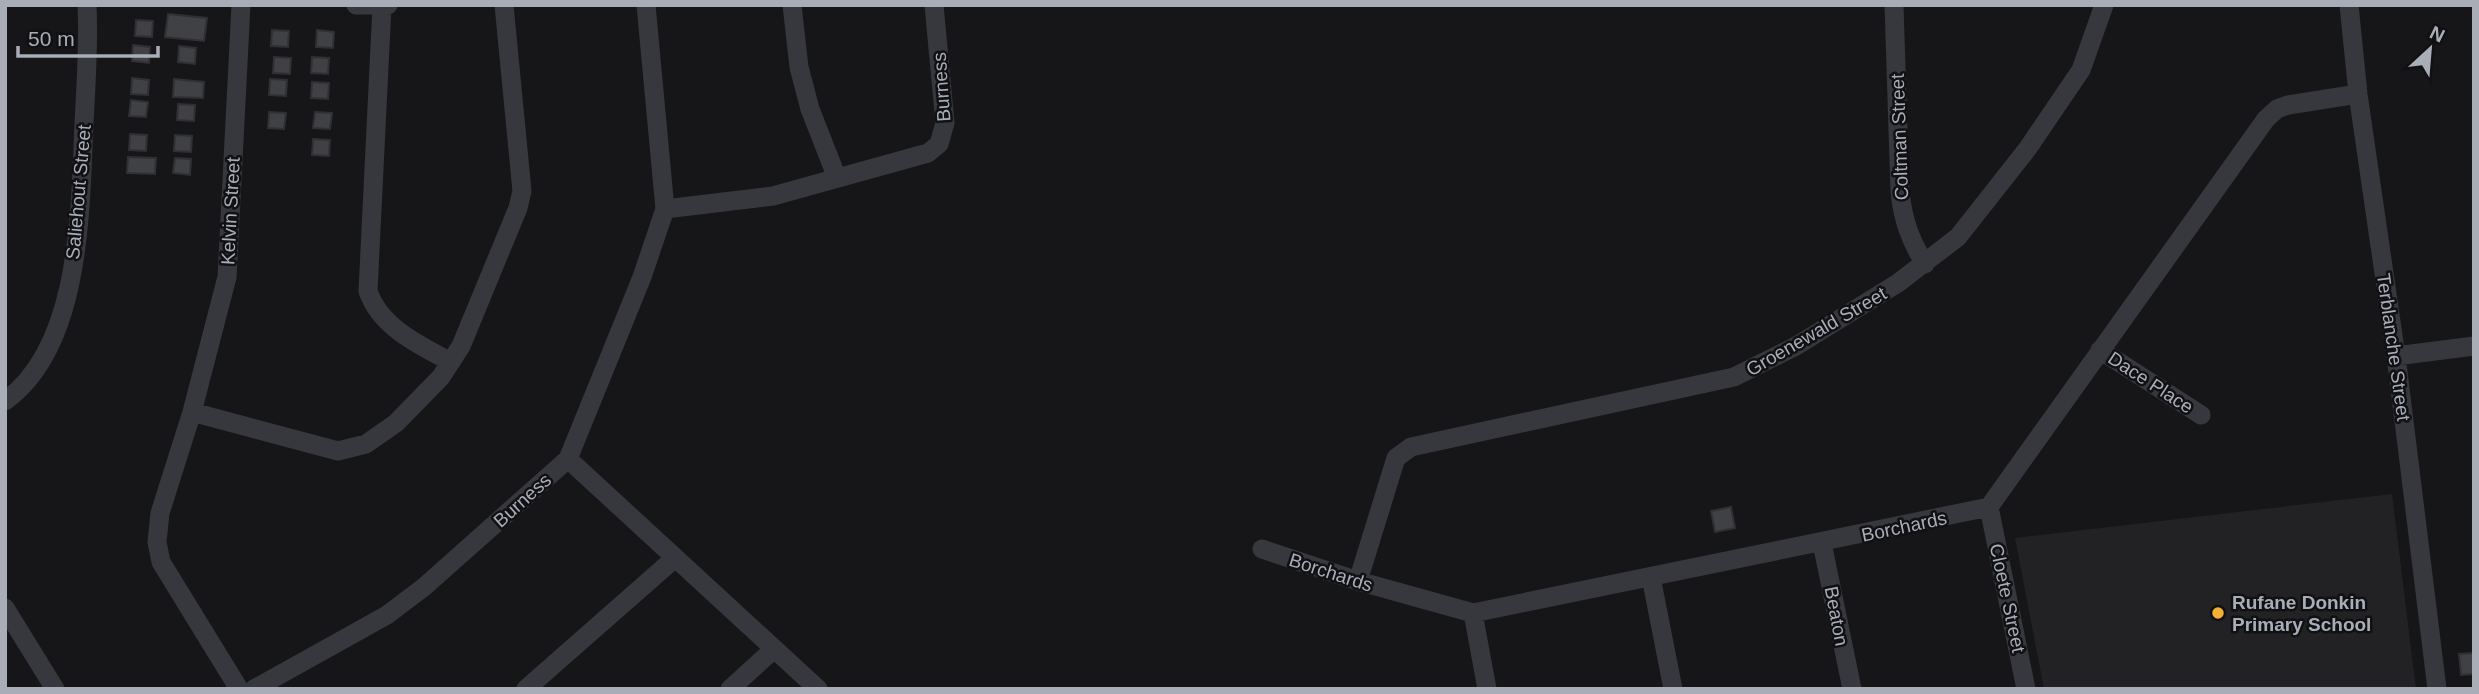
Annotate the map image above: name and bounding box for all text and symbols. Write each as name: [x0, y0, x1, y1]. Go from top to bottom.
scale bar: [18, 14, 158, 58]
north arrow: [2395, 14, 2465, 84]
text: N: [2426, 22, 2448, 47]
text: 50 m: [28, 27, 75, 50]
street label: Burness: [929, 51, 954, 122]
street label: Coltman Street: [1887, 73, 1912, 201]
street label: Saliehout Street: [62, 123, 95, 260]
street label: Kelvin Street: [217, 156, 244, 265]
street label: Terblanche Street: [2373, 272, 2414, 423]
street label: Groenewald Street: [1742, 282, 1891, 380]
street label: Dace Place: [2104, 347, 2197, 418]
street label: Burness: [489, 469, 555, 531]
street label: Borchards: [1860, 507, 1949, 546]
street label: Cloete Street: [1986, 542, 2029, 655]
street label: Borchards: [1286, 549, 1375, 596]
street label: Beaton: [1820, 585, 1853, 648]
place label: Rufane Donkin Primary School: [2232, 592, 2371, 635]
marker: Rufane Donkin Primary School: [2210, 605, 2226, 621]

